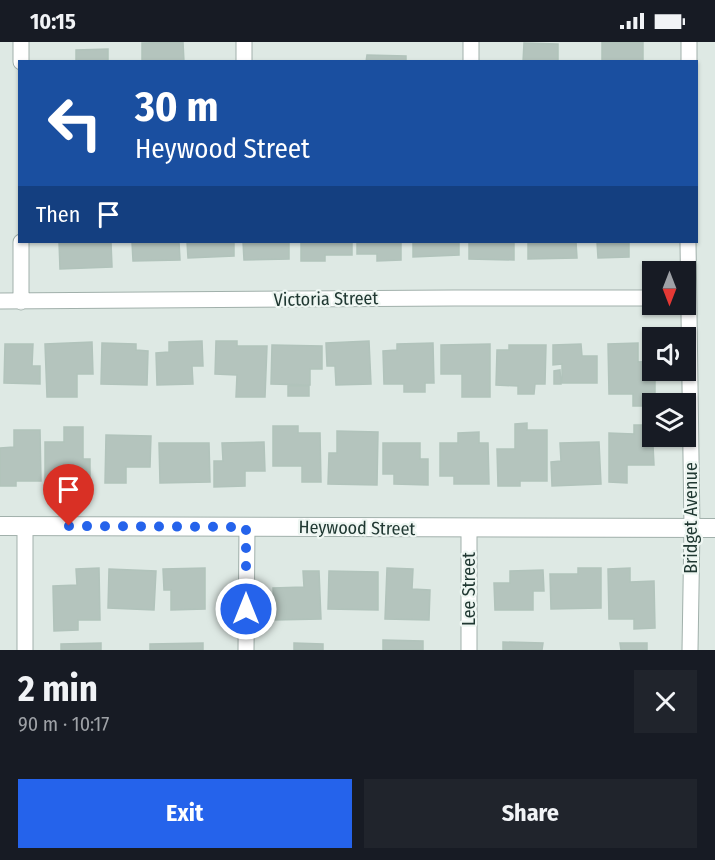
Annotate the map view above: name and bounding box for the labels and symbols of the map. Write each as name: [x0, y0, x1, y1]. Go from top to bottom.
north arrow: [642, 261, 696, 315]
street label: Victoria Street: [274, 287, 379, 311]
street label: Bridget Avenue: [680, 462, 702, 574]
pin: [43, 464, 94, 526]
street label: Heywood Street: [299, 516, 416, 540]
street label: Lee Street: [458, 552, 480, 626]
position arrow: [214, 577, 278, 641]

